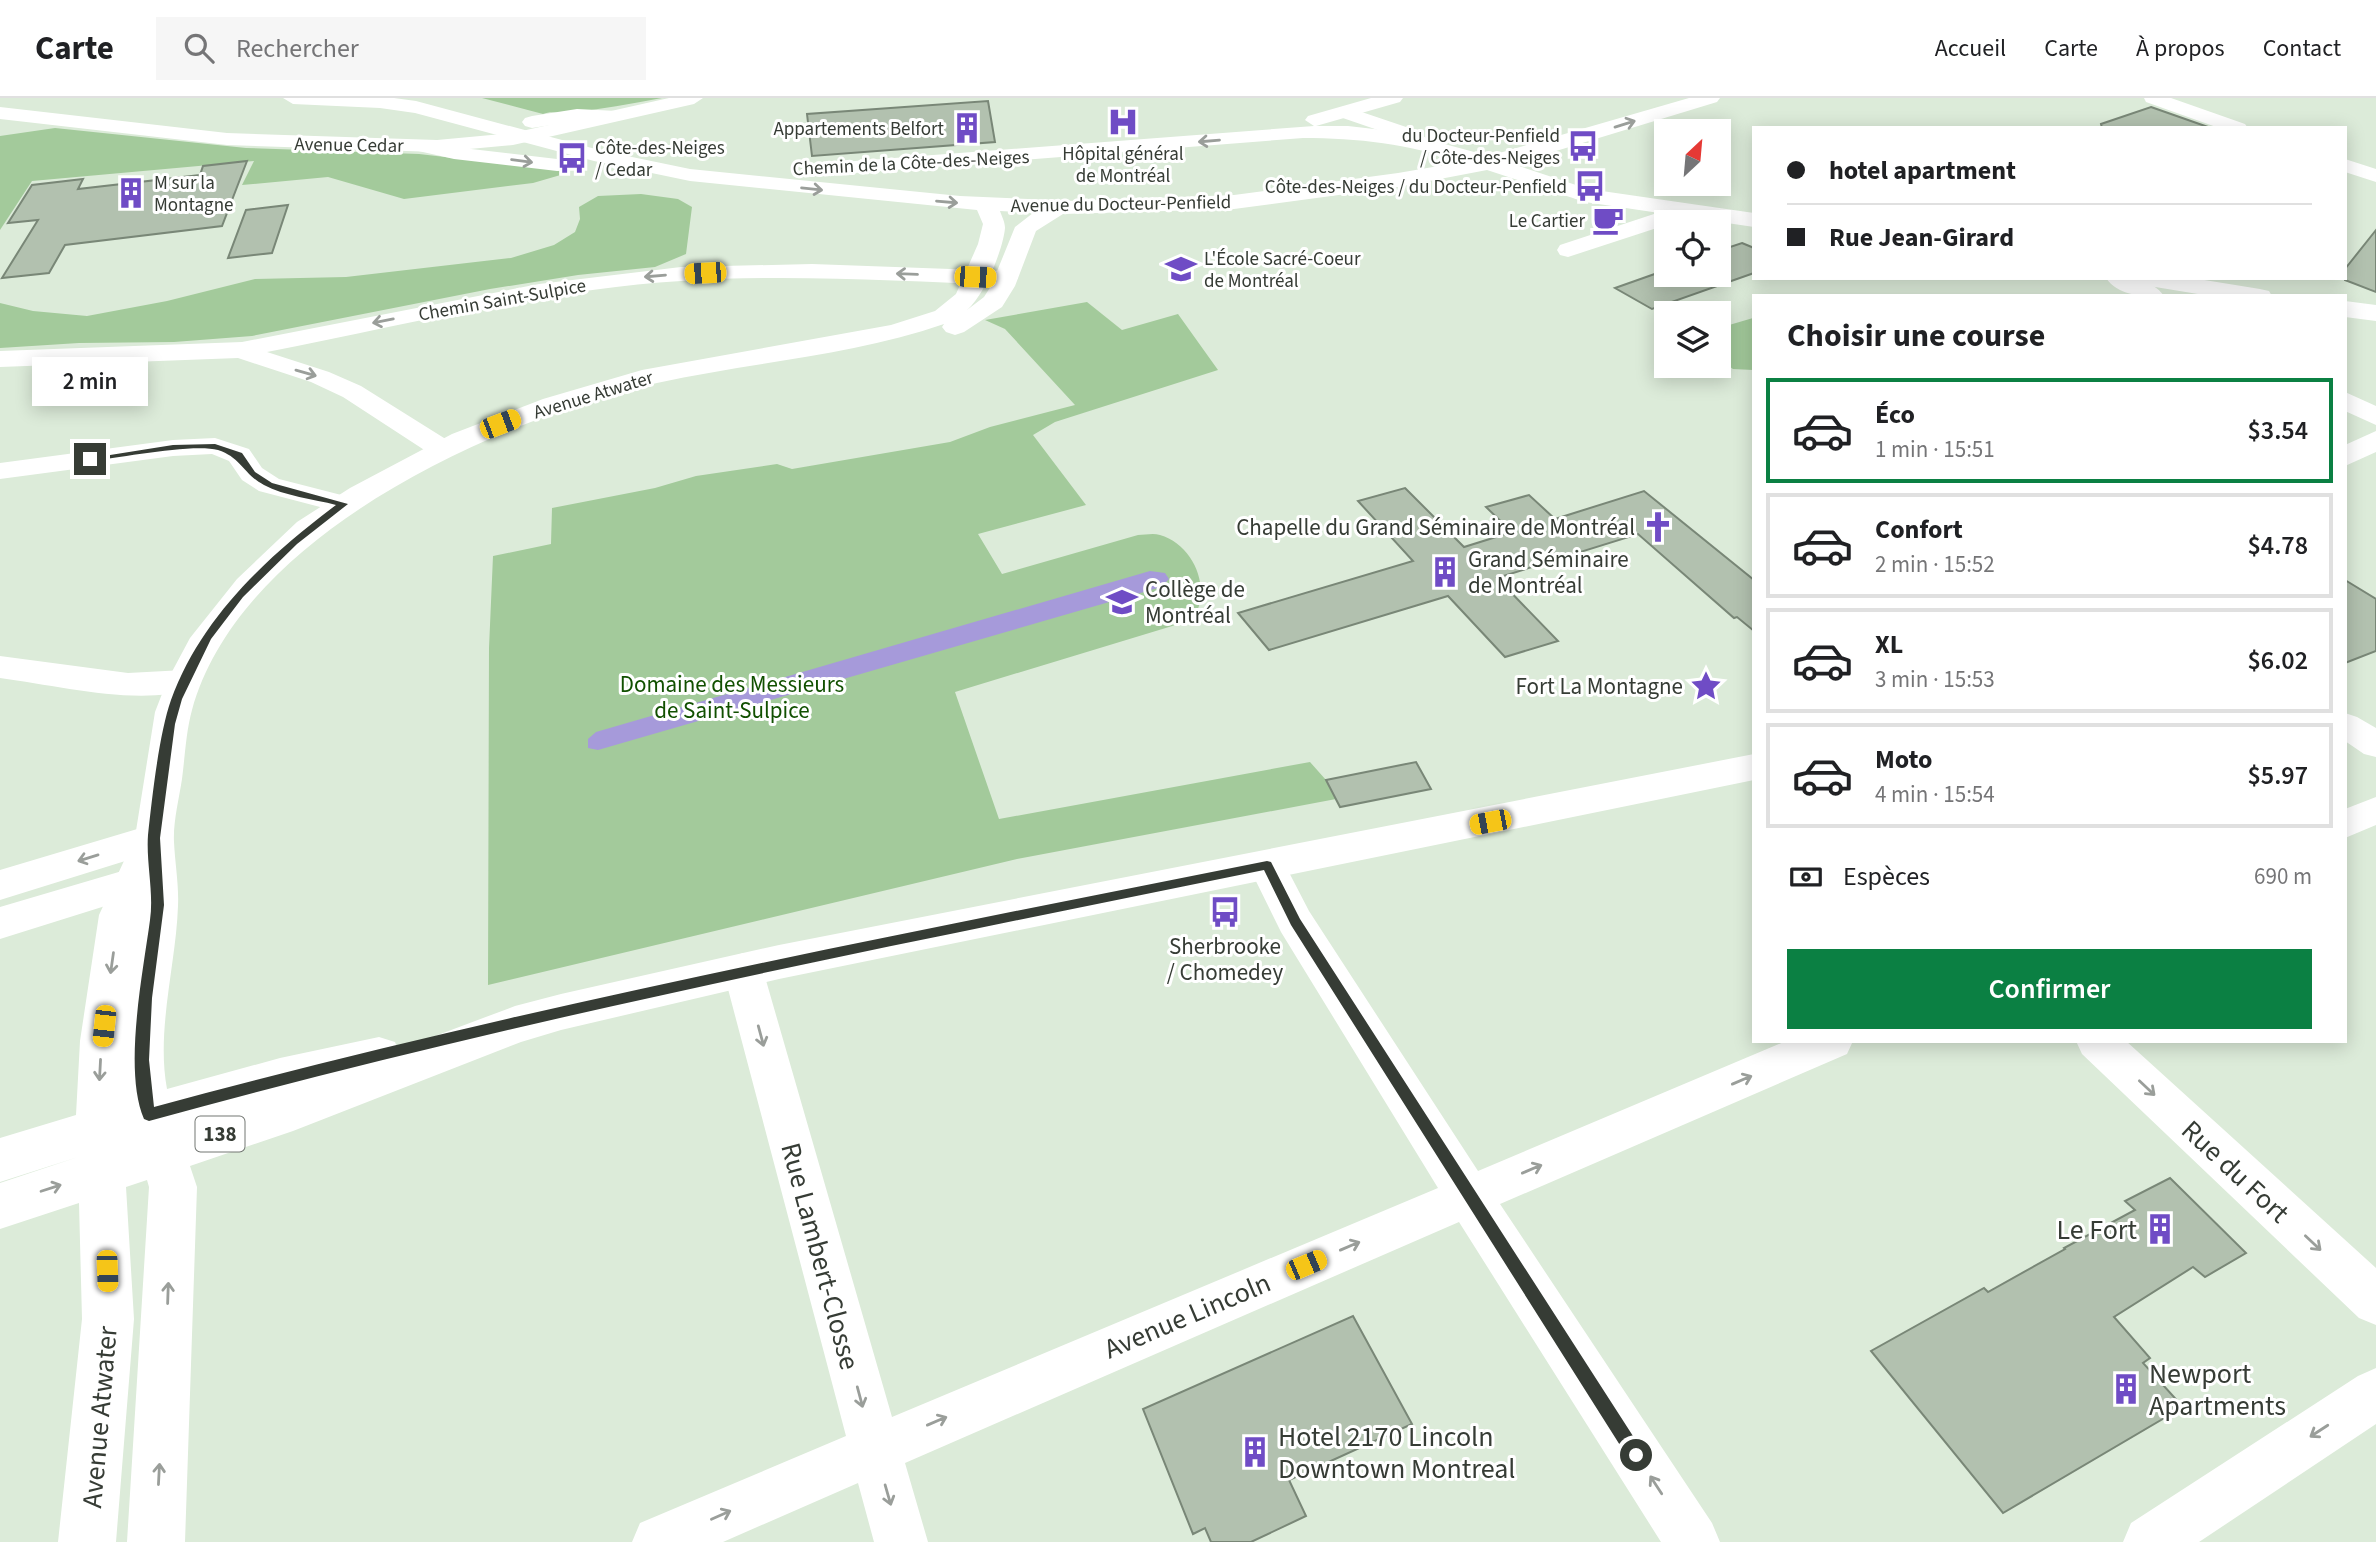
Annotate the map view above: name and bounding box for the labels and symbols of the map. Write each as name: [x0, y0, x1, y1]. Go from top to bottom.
hospital icon: Hôpital général de Montréal: [1106, 105, 1140, 139]
building icon: Appartements Belfort: [950, 111, 984, 145]
place label: Appartements Belfort: [773, 116, 945, 143]
one-way arrow: [1614, 116, 1636, 129]
north arrow: [1654, 119, 1731, 196]
place label: du Docteur-Penfield / Côte-des-Neiges: [1402, 123, 1560, 172]
bus stop icon: du Docteur-Penfield / Côte-des-Neiges: [1566, 129, 1600, 163]
street label: Avenue Cedar: [294, 131, 404, 160]
place label: Côte-des-Neiges / Cedar: [595, 135, 725, 184]
one-way arrow: [1198, 135, 1221, 148]
bus stop icon: Côte-des-Neiges / Cedar: [555, 141, 589, 175]
place label: Hôpital général de Montréal: [1062, 141, 1184, 190]
street label: Chemin de la Côte-des-Neiges: [792, 144, 1030, 183]
one-way arrow: [510, 154, 533, 167]
bus stop icon: Côte-des-Neiges / du Docteur-Penfield: [1573, 169, 1607, 203]
place label: M sur la Montagne: [154, 170, 234, 219]
place label: Côte-des-Neiges / du Docteur-Penfield: [1265, 174, 1567, 201]
building icon: M sur la Montagne: [114, 176, 148, 210]
one-way arrow: [800, 183, 823, 196]
street label: Avenue du Docteur-Penfield: [1010, 189, 1232, 220]
one-way arrow: [935, 196, 958, 209]
cafe icon: Le Cartier: [1591, 203, 1625, 237]
place label: Le Cartier: [1509, 208, 1585, 235]
place label: L'École Sacré-Coeur de Montréal: [1204, 246, 1361, 295]
school or university icon: L'École Sacré-Coeur de Montréal: [1164, 252, 1198, 286]
car: [684, 261, 727, 285]
car: [954, 266, 997, 288]
one-way arrow: [896, 268, 919, 281]
one-way arrow: [645, 270, 667, 283]
street label: Chemin Saint-Sulpice: [416, 272, 588, 329]
one-way arrow: [372, 315, 395, 328]
callout: 2 min: [32, 358, 148, 406]
street label: Avenue Atwater: [530, 364, 657, 426]
one-way arrow: [294, 367, 317, 380]
car: [477, 407, 524, 441]
route end: [74, 443, 106, 475]
church icon: Chapelle du Grand Séminaire de Montréal: [1641, 510, 1675, 544]
place label: Chapelle du Grand Séminaire de Montréal: [1236, 511, 1635, 544]
place label: Grand Séminaire de Montréal: [1468, 543, 1629, 602]
building icon: Grand Séminaire de Montréal: [1428, 555, 1462, 589]
place label: Collège de Montréal: [1145, 573, 1245, 632]
school or university icon: Collège de Montréal: [1105, 585, 1139, 619]
park label: Domaine des Messieurs de Saint-Sulpice: [620, 668, 844, 727]
place icon: Fort La Montagne: [1689, 669, 1723, 703]
place label: Fort La Montagne: [1516, 670, 1683, 703]
car: [1468, 808, 1513, 836]
one-way arrow: [78, 852, 100, 865]
bus stop icon: Sherbrooke / Chomedey: [1208, 895, 1242, 929]
place label: Sherbrooke / Chomedey: [1167, 930, 1283, 989]
one-way arrow: [105, 951, 118, 974]
car: [92, 1004, 117, 1048]
one-way arrow: [755, 1024, 768, 1047]
one-way arrow: [94, 1058, 107, 1081]
one-way arrow: [1730, 1073, 1752, 1086]
one-way arrow: [2138, 1079, 2155, 1096]
street label: Rue du Fort: [2172, 1111, 2299, 1233]
road number: 138: [196, 1116, 244, 1152]
street label: Rue Lambert-Closse: [770, 1138, 870, 1374]
one-way arrow: [1521, 1162, 1542, 1175]
one-way arrow: [39, 1181, 61, 1193]
place label: Le Fort: [2056, 1210, 2138, 1250]
building icon: Le Fort: [2143, 1212, 2177, 1246]
one-way arrow: [2304, 1234, 2321, 1251]
one-way arrow: [1339, 1239, 1360, 1252]
car: [1283, 1247, 1330, 1283]
car: [96, 1250, 119, 1292]
street label: Avenue Lincoln: [1098, 1263, 1277, 1369]
one-way arrow: [162, 1282, 175, 1305]
street label: Avenue Atwater: [72, 1324, 128, 1510]
place label: Newport Apartments: [2149, 1354, 2286, 1426]
building icon: Newport Apartments: [2109, 1372, 2143, 1406]
one-way arrow: [854, 1385, 867, 1408]
one-way arrow: [926, 1414, 948, 1427]
place label: Hotel 2170 Lincoln Downtown Montreal: [1278, 1417, 1515, 1489]
one-way arrow: [2310, 1424, 2329, 1438]
building icon: Hotel 2170 Lincoln Downtown Montreal: [1238, 1435, 1272, 1469]
route start: [1620, 1439, 1652, 1471]
one-way arrow: [153, 1463, 166, 1486]
one-way arrow: [1648, 1476, 1663, 1495]
one-way arrow: [882, 1484, 895, 1506]
one-way arrow: [710, 1508, 732, 1521]

